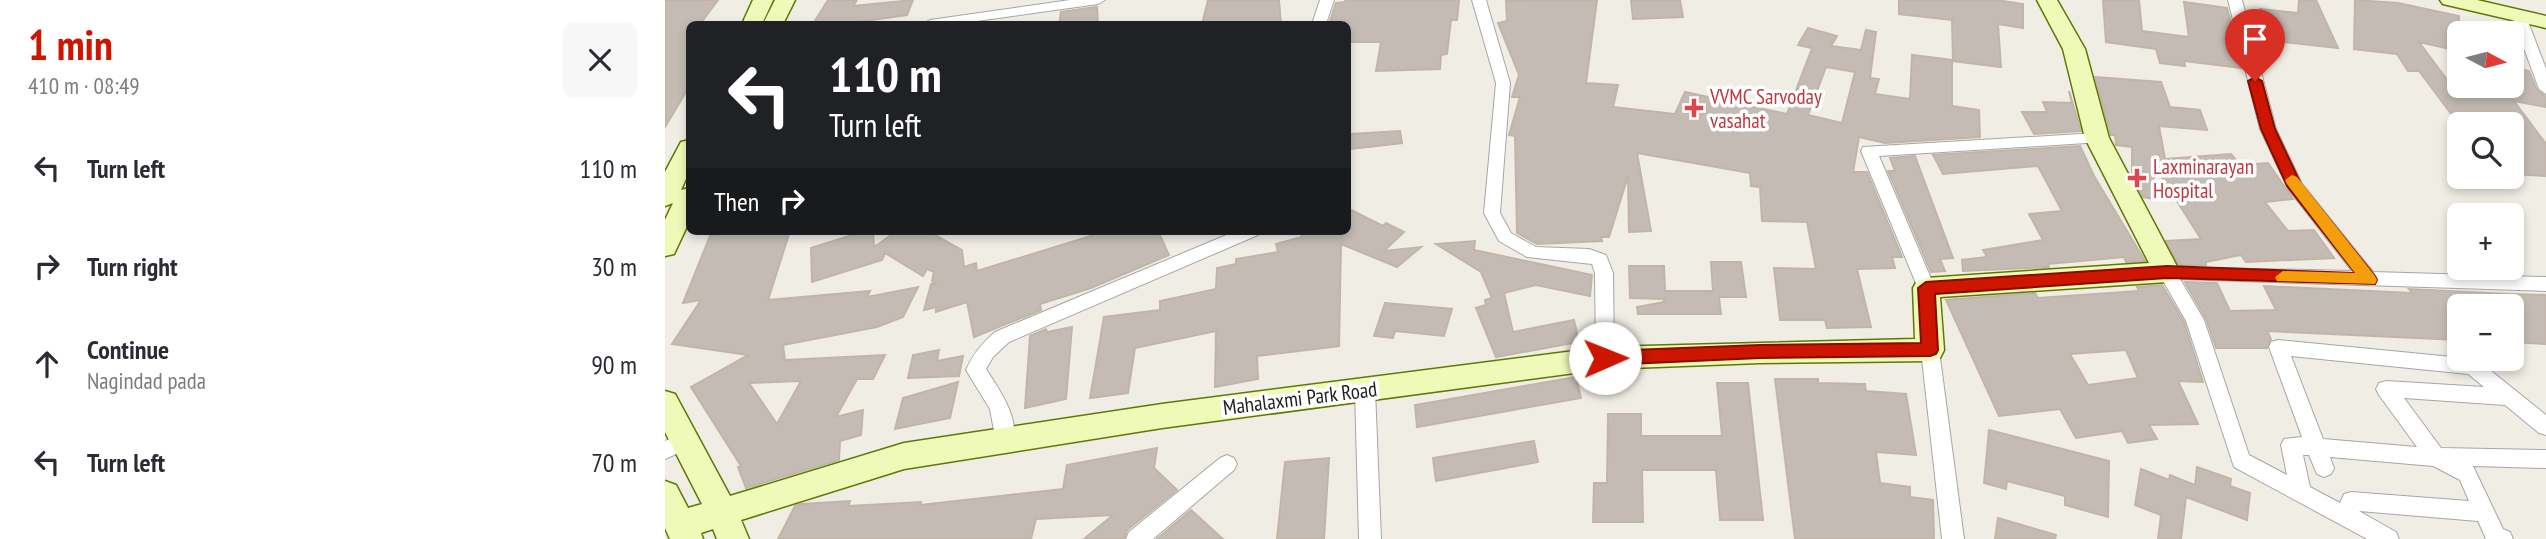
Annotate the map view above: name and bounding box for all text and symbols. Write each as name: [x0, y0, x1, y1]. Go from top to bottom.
pin: [2225, 9, 2285, 81]
text: 1 min: [28, 17, 113, 72]
icon: arrive: [2236, 20, 2274, 58]
north arrow: [2447, 21, 2523, 98]
map controls: [2447, 21, 2524, 371]
button: close: [563, 23, 637, 97]
text: 110 m: [829, 42, 942, 106]
icon: left: [714, 49, 805, 140]
text: 410 m · 08:49: [28, 71, 140, 100]
place label: VVMC Sarvoday vasahat: [1709, 83, 1822, 134]
marker: VVMC Sarvoday vasahat: [1684, 98, 1704, 118]
text: Turn left: [829, 104, 921, 146]
button: search: [2447, 112, 2524, 189]
icon: left: [28, 149, 66, 187]
text: Turn left: [87, 152, 165, 185]
text: 110 m: [579, 152, 637, 185]
place label: Laxminarayan Hospital: [2153, 153, 2254, 204]
marker: Laxminarayan Hospital: [2127, 168, 2147, 188]
icon: right: [773, 182, 811, 220]
text: Then: [714, 185, 759, 218]
button: +: [2447, 203, 2524, 280]
icon: right: [28, 247, 66, 285]
text: Turn right: [87, 250, 178, 283]
text: 30 m: [591, 250, 637, 283]
button: −: [2447, 294, 2524, 371]
position arrow: [1568, 321, 1642, 395]
text: Continue: [87, 333, 169, 366]
icon: ahead: [28, 345, 66, 383]
text: 90 m: [591, 348, 637, 381]
text: Nagindad pada: [87, 366, 206, 395]
street label: Mahalaxmi Park Road: [1221, 375, 1379, 421]
icon: left: [28, 443, 66, 481]
text: Turn left: [87, 446, 165, 479]
text: 70 m: [591, 446, 637, 479]

